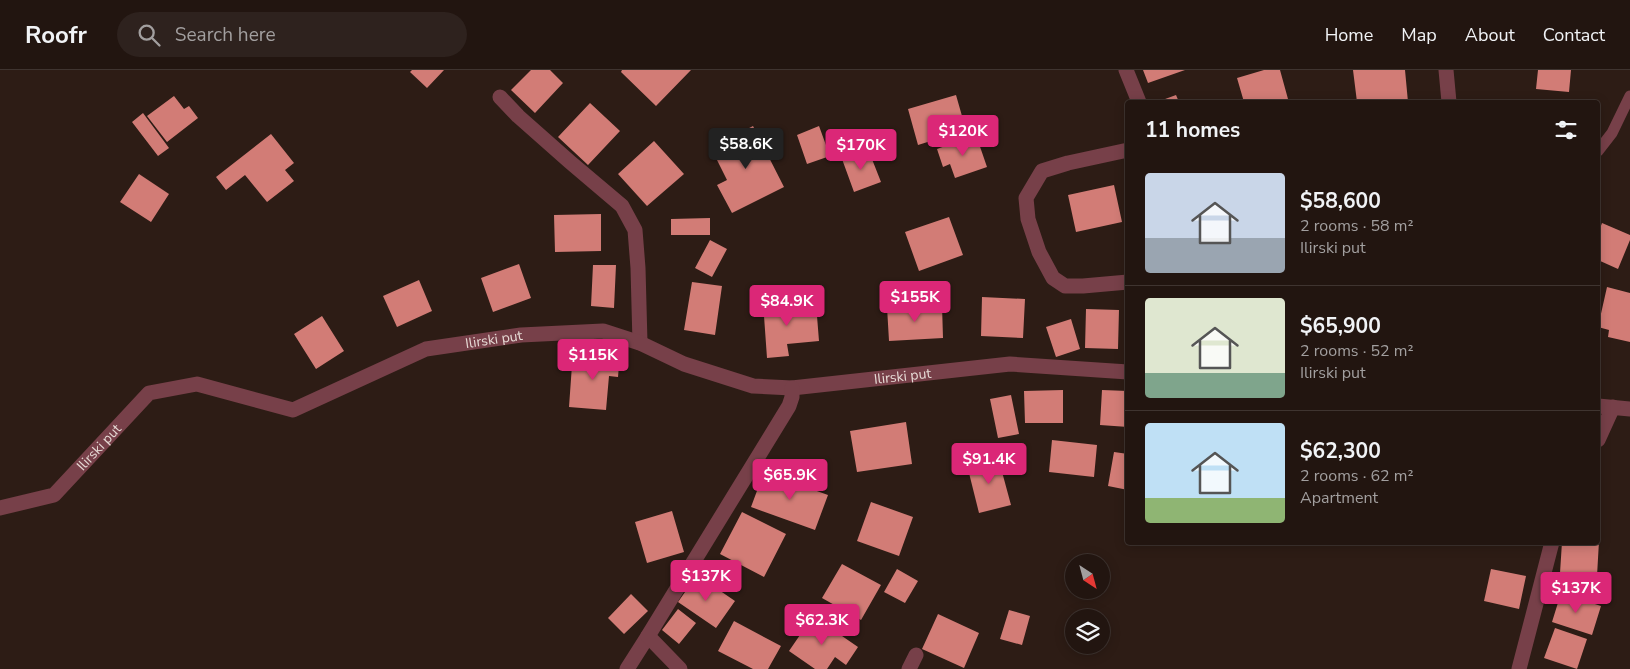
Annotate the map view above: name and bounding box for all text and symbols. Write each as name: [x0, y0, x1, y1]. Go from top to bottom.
search box: [117, 12, 467, 57]
text: Roofr: [25, 19, 87, 51]
icon: search: [135, 21, 163, 49]
text: Search here: [175, 22, 276, 48]
text: Home: [1325, 23, 1373, 47]
text: Map: [1401, 23, 1437, 47]
text: About: [1465, 23, 1515, 47]
text: Contact: [1543, 23, 1605, 47]
pin: $120K: [928, 114, 998, 157]
text: 11 homes: [1145, 116, 1240, 144]
icon: filters: [1552, 116, 1580, 144]
text: $120K: [938, 120, 988, 142]
pin: $58.6K: [705, 128, 787, 170]
pin: $170K: [826, 128, 896, 171]
text: $58.6K: [720, 133, 773, 155]
text: $170K: [836, 134, 886, 156]
text: $58,600: [1300, 187, 1381, 215]
icon: home: [1185, 193, 1245, 253]
text: 2 rooms · 58 m²: [1300, 215, 1413, 237]
text: Ilirski put: [1300, 237, 1366, 259]
pin: $155K: [880, 280, 950, 323]
pin: $84.9K: [746, 284, 828, 327]
text: $155K: [890, 286, 940, 308]
text: $84.9K: [761, 290, 814, 312]
text: $65,900: [1300, 312, 1381, 340]
icon: home: [1185, 318, 1245, 378]
street label: Ilirski put: [464, 326, 524, 353]
pin: $115K: [558, 338, 628, 381]
text: 2 rooms · 52 m²: [1300, 340, 1413, 362]
text: $115K: [568, 344, 618, 366]
text: Ilirski put: [1300, 362, 1366, 384]
street label: Ilirski put: [873, 364, 932, 389]
street label: Ilirski put: [72, 420, 126, 475]
text: $62,300: [1300, 437, 1381, 465]
pin: $91.4K: [948, 442, 1030, 485]
icon: home: [1185, 443, 1245, 503]
text: $91.4K: [963, 448, 1016, 470]
pin: $65.9K: [749, 458, 831, 501]
text: $65.9K: [764, 464, 817, 486]
text: 2 rooms · 62 m²: [1300, 465, 1413, 487]
text: Apartment: [1300, 487, 1378, 509]
north arrow: [1065, 554, 1110, 599]
map controls: [1065, 554, 1110, 654]
pin: $137K: [671, 560, 741, 602]
text: $137K: [681, 565, 731, 587]
pin: $137K: [1541, 572, 1611, 614]
text: $137K: [1551, 577, 1601, 599]
pin: $62.3K: [781, 604, 863, 646]
text: $62.3K: [796, 609, 849, 631]
button: layers: [1065, 609, 1110, 654]

